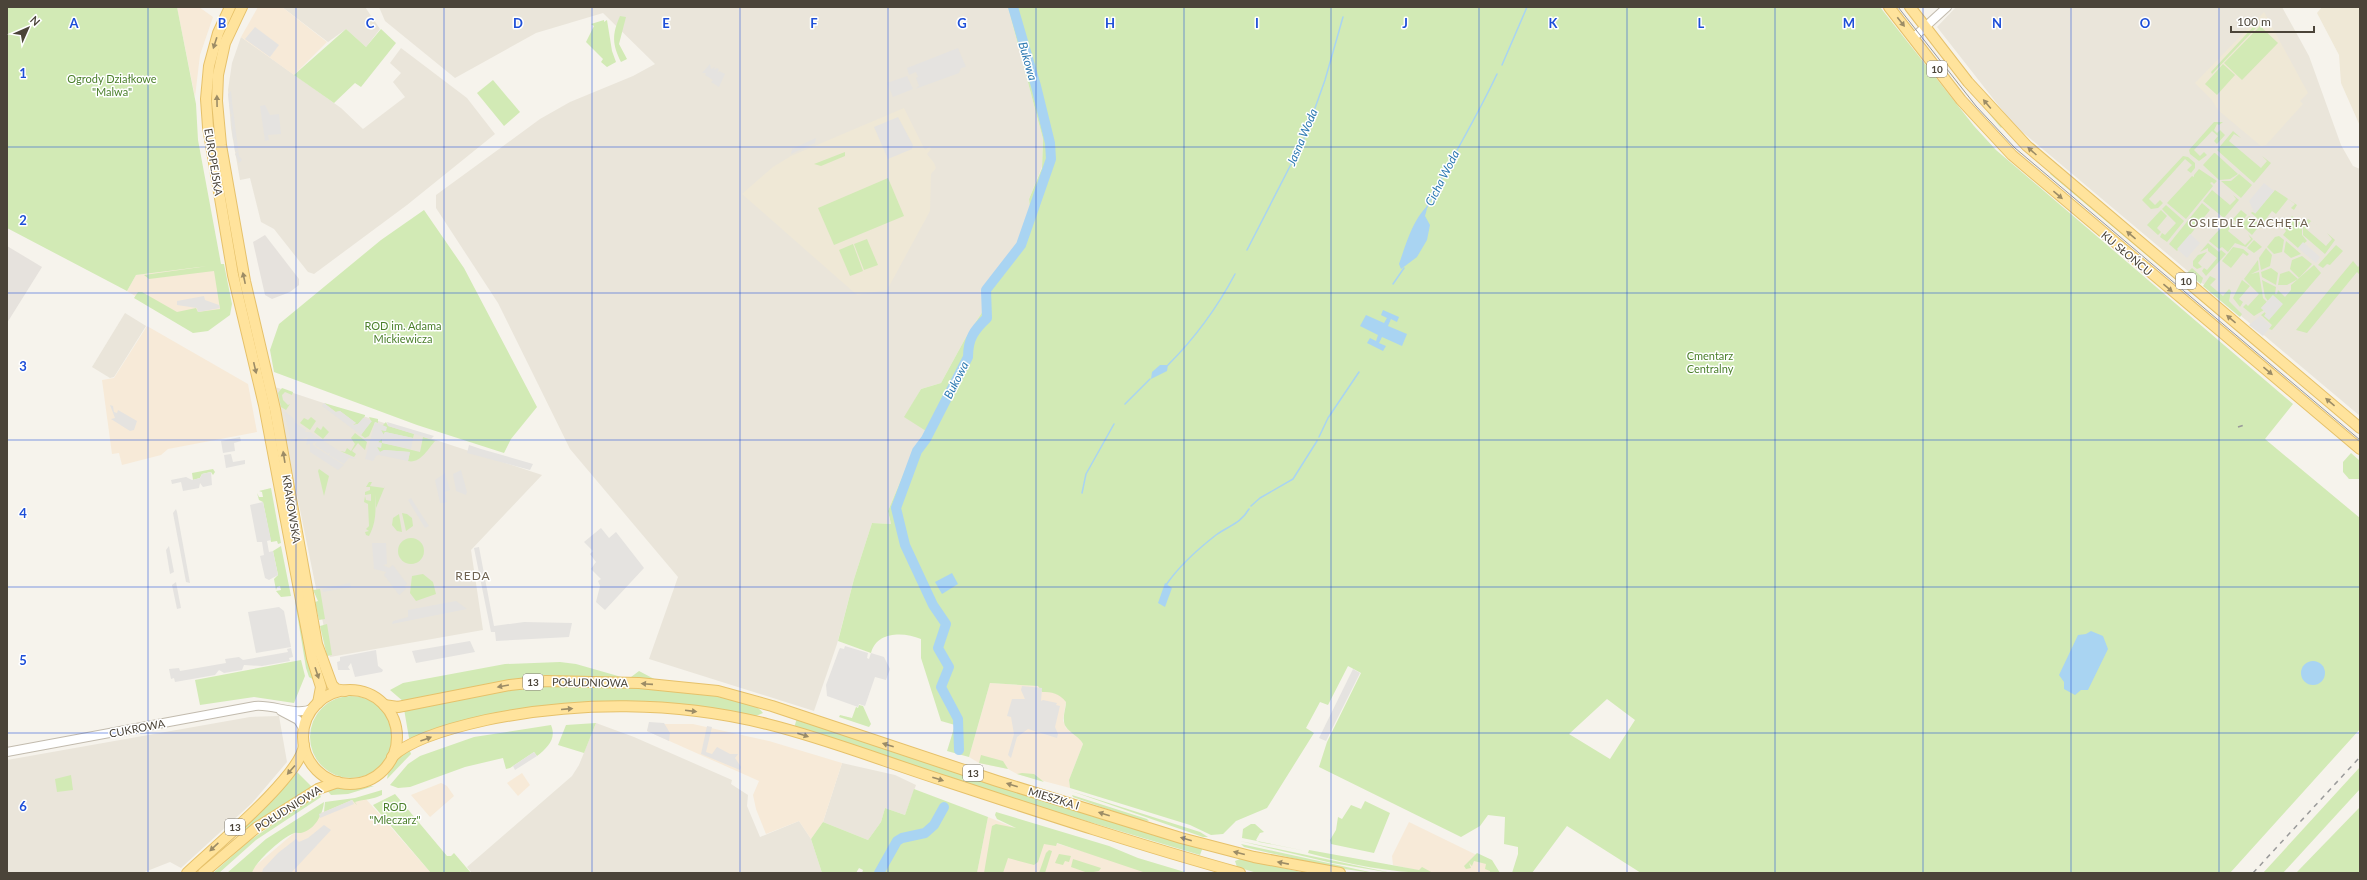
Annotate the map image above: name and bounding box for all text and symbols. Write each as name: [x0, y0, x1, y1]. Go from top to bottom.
north arrow: [8, 8, 48, 48]
scale bar: [2231, 8, 2314, 34]
text: N: [28, 13, 43, 28]
text: 100 m: [2237, 14, 2271, 29]
text: A: [68, 15, 79, 31]
text: B: [218, 15, 227, 31]
text: C: [366, 15, 375, 31]
text: D: [513, 15, 523, 31]
text: E: [662, 15, 670, 31]
text: F: [810, 15, 818, 31]
text: G: [957, 15, 967, 31]
text: H: [1105, 15, 1115, 31]
text: I: [1255, 15, 1259, 31]
text: J: [1402, 15, 1408, 31]
text: K: [1549, 15, 1559, 31]
text: L: [1698, 15, 1705, 31]
text: M: [1843, 15, 1855, 31]
text: N: [1992, 15, 2002, 31]
text: O: [2140, 15, 2151, 31]
one-way arrow: [1897, 17, 1906, 28]
one-way arrow: [212, 37, 218, 49]
water label: Bukowa: [1015, 40, 1041, 82]
road number: 10: [1927, 61, 1947, 77]
text: 1: [19, 65, 27, 81]
park label: Ogrody Działkowe "Malwa": [67, 72, 157, 98]
one-way arrow: [214, 94, 220, 107]
one-way arrow: [1982, 99, 1991, 109]
water label: Jasna Woda: [1283, 106, 1321, 169]
street label: EUROPEJSKA: [202, 127, 226, 197]
one-way arrow: [2027, 146, 2037, 156]
water label: Cicha Woda: [1422, 148, 1462, 208]
one-way arrow: [2052, 191, 2063, 200]
text: 2: [19, 212, 27, 228]
district label: OSIEDLE ZACHĘTA: [2189, 215, 2309, 230]
street label: KU SŁOŃCU: [2099, 228, 2155, 278]
one-way arrow: [2126, 231, 2136, 240]
one-way arrow: [241, 272, 247, 284]
road number: 10: [2176, 273, 2196, 289]
one-way arrow: [2163, 283, 2173, 292]
one-way arrow: [2225, 314, 2236, 323]
park label: ROD im. Adama Mickiewicza: [364, 319, 442, 345]
park label: Cmentarz Centralny: [1687, 349, 1734, 375]
text: 3: [19, 358, 27, 374]
water label: Bukowa: [940, 359, 972, 401]
one-way arrow: [253, 361, 259, 374]
one-way arrow: [2262, 367, 2273, 376]
one-way arrow: [2325, 398, 2335, 407]
one-way arrow: [281, 451, 287, 463]
street label: KRAKOWSKA: [280, 474, 304, 545]
text: 4: [19, 505, 27, 521]
district label: REDA: [455, 568, 491, 583]
text: 5: [19, 652, 27, 668]
one-way arrow: [314, 668, 320, 680]
road number: 13: [523, 674, 543, 690]
street label: POŁUDNIOWA: [552, 675, 629, 689]
one-way arrow: [641, 681, 653, 687]
one-way arrow: [497, 683, 509, 689]
one-way arrow: [561, 706, 573, 713]
one-way arrow: [685, 708, 697, 714]
street label: CUKROWA: [108, 716, 167, 740]
one-way arrow: [798, 732, 810, 738]
one-way arrow: [420, 735, 432, 741]
one-way arrow: [882, 741, 894, 747]
one-way arrow: [287, 764, 296, 775]
road number: 13: [963, 765, 983, 781]
one-way arrow: [932, 776, 944, 782]
street label: POŁUDNIOWA: [252, 782, 324, 834]
one-way arrow: [1005, 782, 1017, 788]
street label: MIESZKA I: [1027, 784, 1081, 812]
text: 6: [19, 798, 27, 814]
park label: ROD "Mleczarz": [369, 800, 421, 826]
one-way arrow: [1098, 811, 1110, 817]
road number: 13: [225, 819, 245, 835]
one-way arrow: [1180, 836, 1192, 842]
one-way arrow: [209, 842, 219, 852]
one-way arrow: [1233, 850, 1245, 856]
one-way arrow: [1277, 859, 1290, 865]

